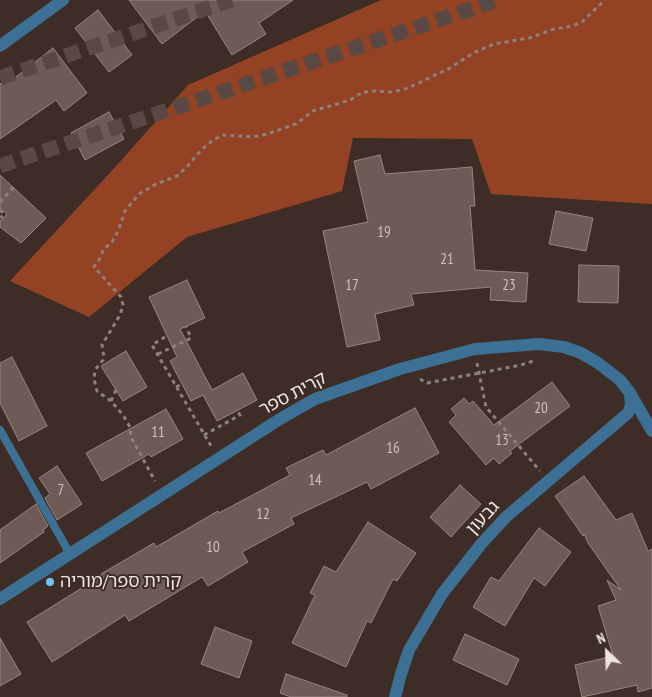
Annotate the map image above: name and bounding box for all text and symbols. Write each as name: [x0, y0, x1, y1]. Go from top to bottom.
house number: 19: [377, 224, 391, 242]
house number: 21: [440, 251, 454, 269]
house number: 17: [345, 277, 359, 295]
house number: 23: [502, 277, 516, 295]
street label: קרית ספר: [256, 367, 330, 421]
house number: 20: [534, 400, 548, 418]
house number: 11: [151, 424, 165, 442]
house number: 13: [495, 432, 509, 450]
house number: 16: [386, 440, 400, 458]
house number: 14: [308, 472, 322, 490]
house number: 7: [58, 482, 64, 500]
street label: גבעון: [462, 496, 504, 540]
house number: 12: [256, 506, 270, 524]
house number: 10: [206, 539, 220, 557]
place label: קרית ספר/מוריה: [60, 571, 181, 593]
marker: קרית ספר/מוריה: [44, 576, 56, 588]
north arrow: [582, 627, 632, 677]
text: N: [594, 629, 608, 648]

